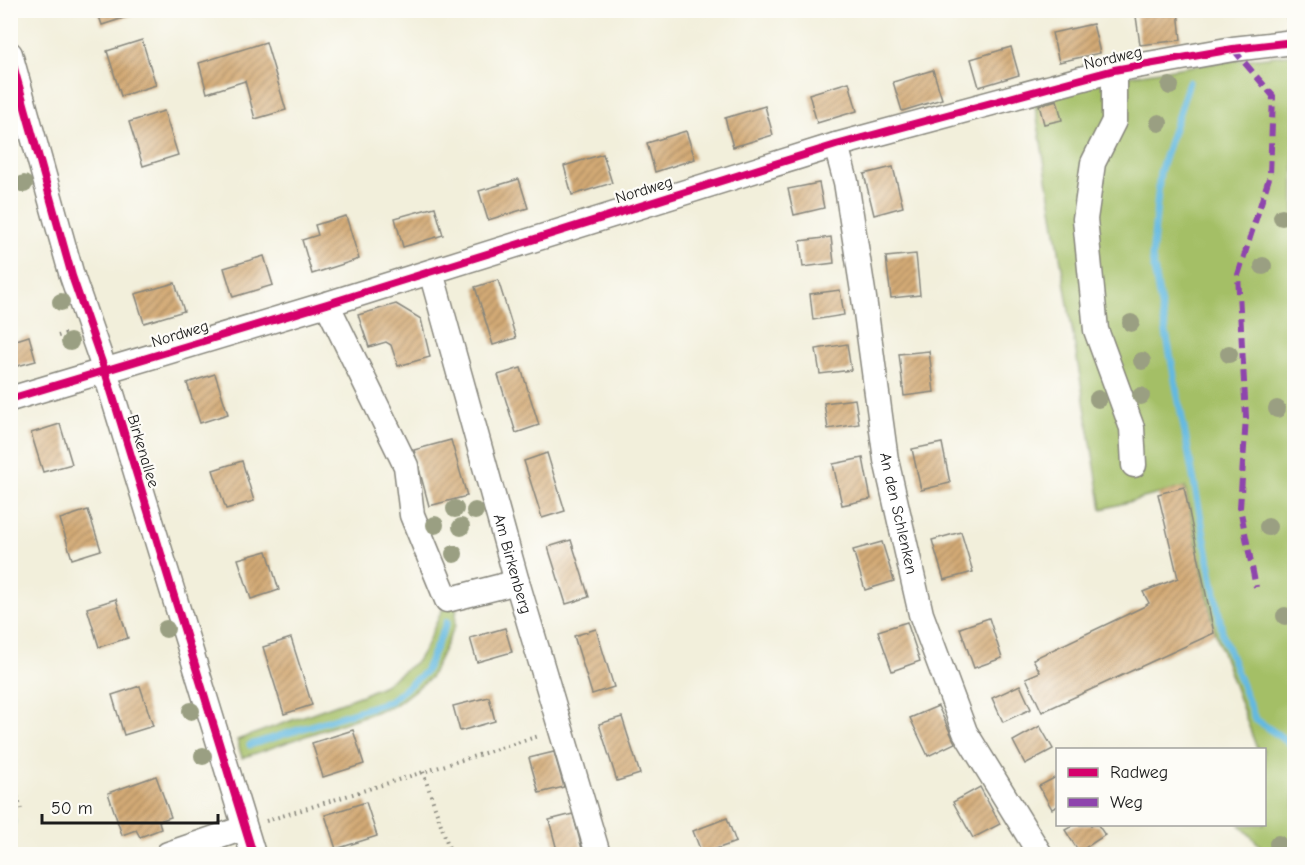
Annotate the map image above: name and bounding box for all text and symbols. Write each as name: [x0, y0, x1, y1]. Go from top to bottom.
street label: Nordweg: [1082, 43, 1144, 73]
street label: Nordweg: [613, 173, 675, 207]
street label: Nordweg: [149, 317, 211, 351]
street label: Birkenallee: [123, 412, 163, 490]
street label: An den Schlenken: [876, 452, 921, 576]
street label: Am Birkenberg: [490, 512, 535, 616]
legend: [1056, 748, 1266, 826]
text: Radweg: [1110, 762, 1168, 783]
scale bar: [42, 787, 218, 825]
text: Weg: [1110, 792, 1143, 813]
text: 50 m: [51, 798, 93, 819]

